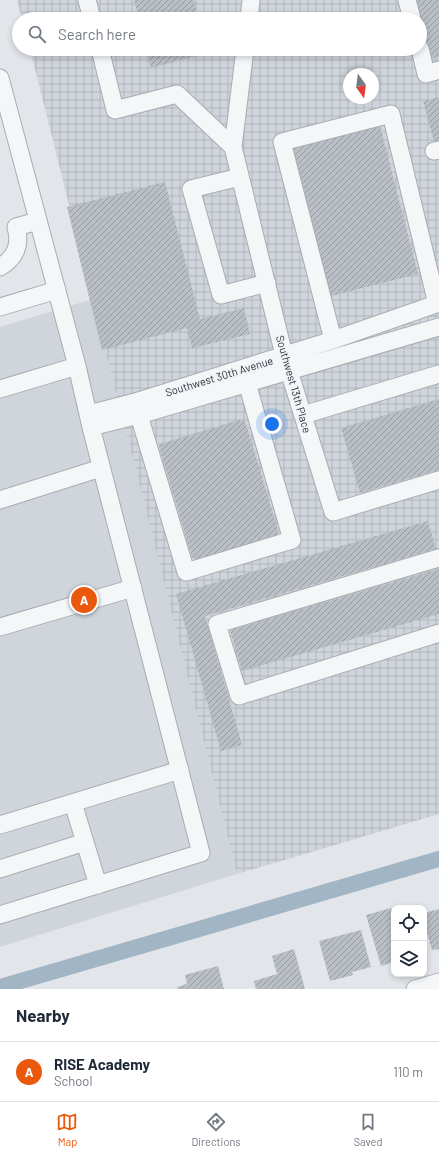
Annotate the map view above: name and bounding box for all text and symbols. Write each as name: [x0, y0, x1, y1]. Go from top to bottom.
search box: [12, 12, 427, 56]
icon: search: [26, 23, 48, 45]
text: Search here: [58, 25, 136, 43]
north arrow: [343, 68, 379, 104]
street label: Southwest 13th Place: [274, 334, 314, 434]
street label: Southwest 30th Avenue: [163, 353, 275, 399]
your location: [262, 414, 282, 434]
pin: A: [71, 585, 97, 615]
map controls: [391, 905, 427, 977]
button: locate: [391, 905, 427, 941]
button: layers: [391, 941, 427, 977]
text: Nearby: [16, 1005, 70, 1025]
text: RISE Academy: [54, 1055, 150, 1073]
text: A: [25, 1064, 33, 1080]
text: 110 m: [393, 1064, 423, 1080]
text: School: [54, 1073, 92, 1089]
tab: Map: [56, 1111, 78, 1148]
tab: Directions: [191, 1111, 241, 1148]
tab: Saved: [354, 1111, 383, 1148]

